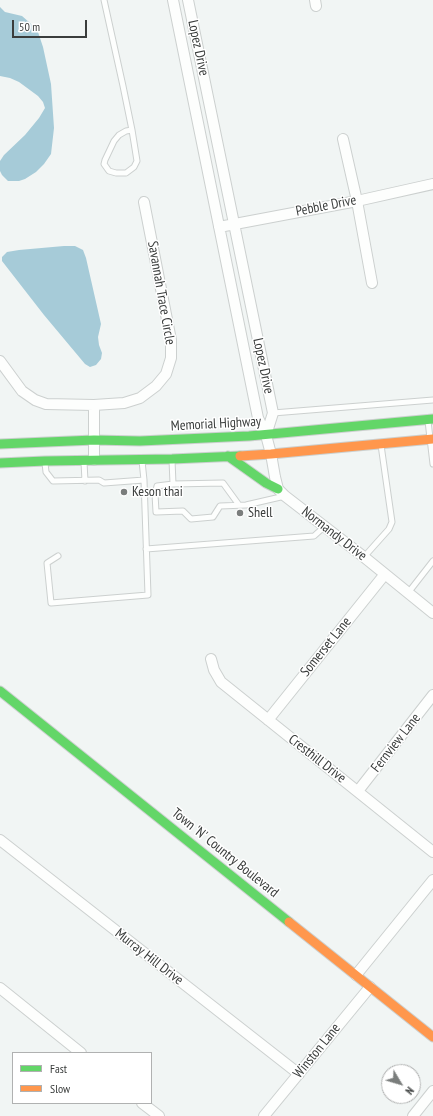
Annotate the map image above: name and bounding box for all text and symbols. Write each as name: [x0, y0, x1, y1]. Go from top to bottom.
scale bar: [14, 12, 89, 38]
text: 50 m: [19, 19, 40, 34]
street label: Lopez Drive: [184, 19, 212, 77]
street label: Pebble Drive: [294, 192, 358, 220]
street label: Savannah Trace Circle: [144, 240, 178, 346]
street label: Lopez Drive: [249, 337, 277, 395]
street label: Memorial Highway: [170, 413, 262, 435]
place label: Keson thai: [132, 484, 183, 500]
marker: Keson thai: [119, 487, 129, 497]
street label: Normandy Drive: [298, 503, 370, 565]
place label: Shell: [248, 505, 272, 521]
marker: Shell: [235, 508, 245, 518]
street label: Somerset Lane: [297, 614, 355, 680]
street label: Fernview Lane: [368, 710, 424, 776]
street label: Cresthill Drive: [285, 731, 349, 787]
street label: Town 'N' Country Boulevard: [168, 805, 282, 901]
street label: Murray Hill Drive: [112, 925, 186, 989]
street label: Winston Lane: [290, 1020, 344, 1082]
legend: [12, 1052, 152, 1104]
text: Fast: [50, 1061, 67, 1076]
north arrow: [381, 1064, 421, 1104]
text: Slow: [50, 1081, 70, 1096]
text: N: [402, 1084, 417, 1097]

